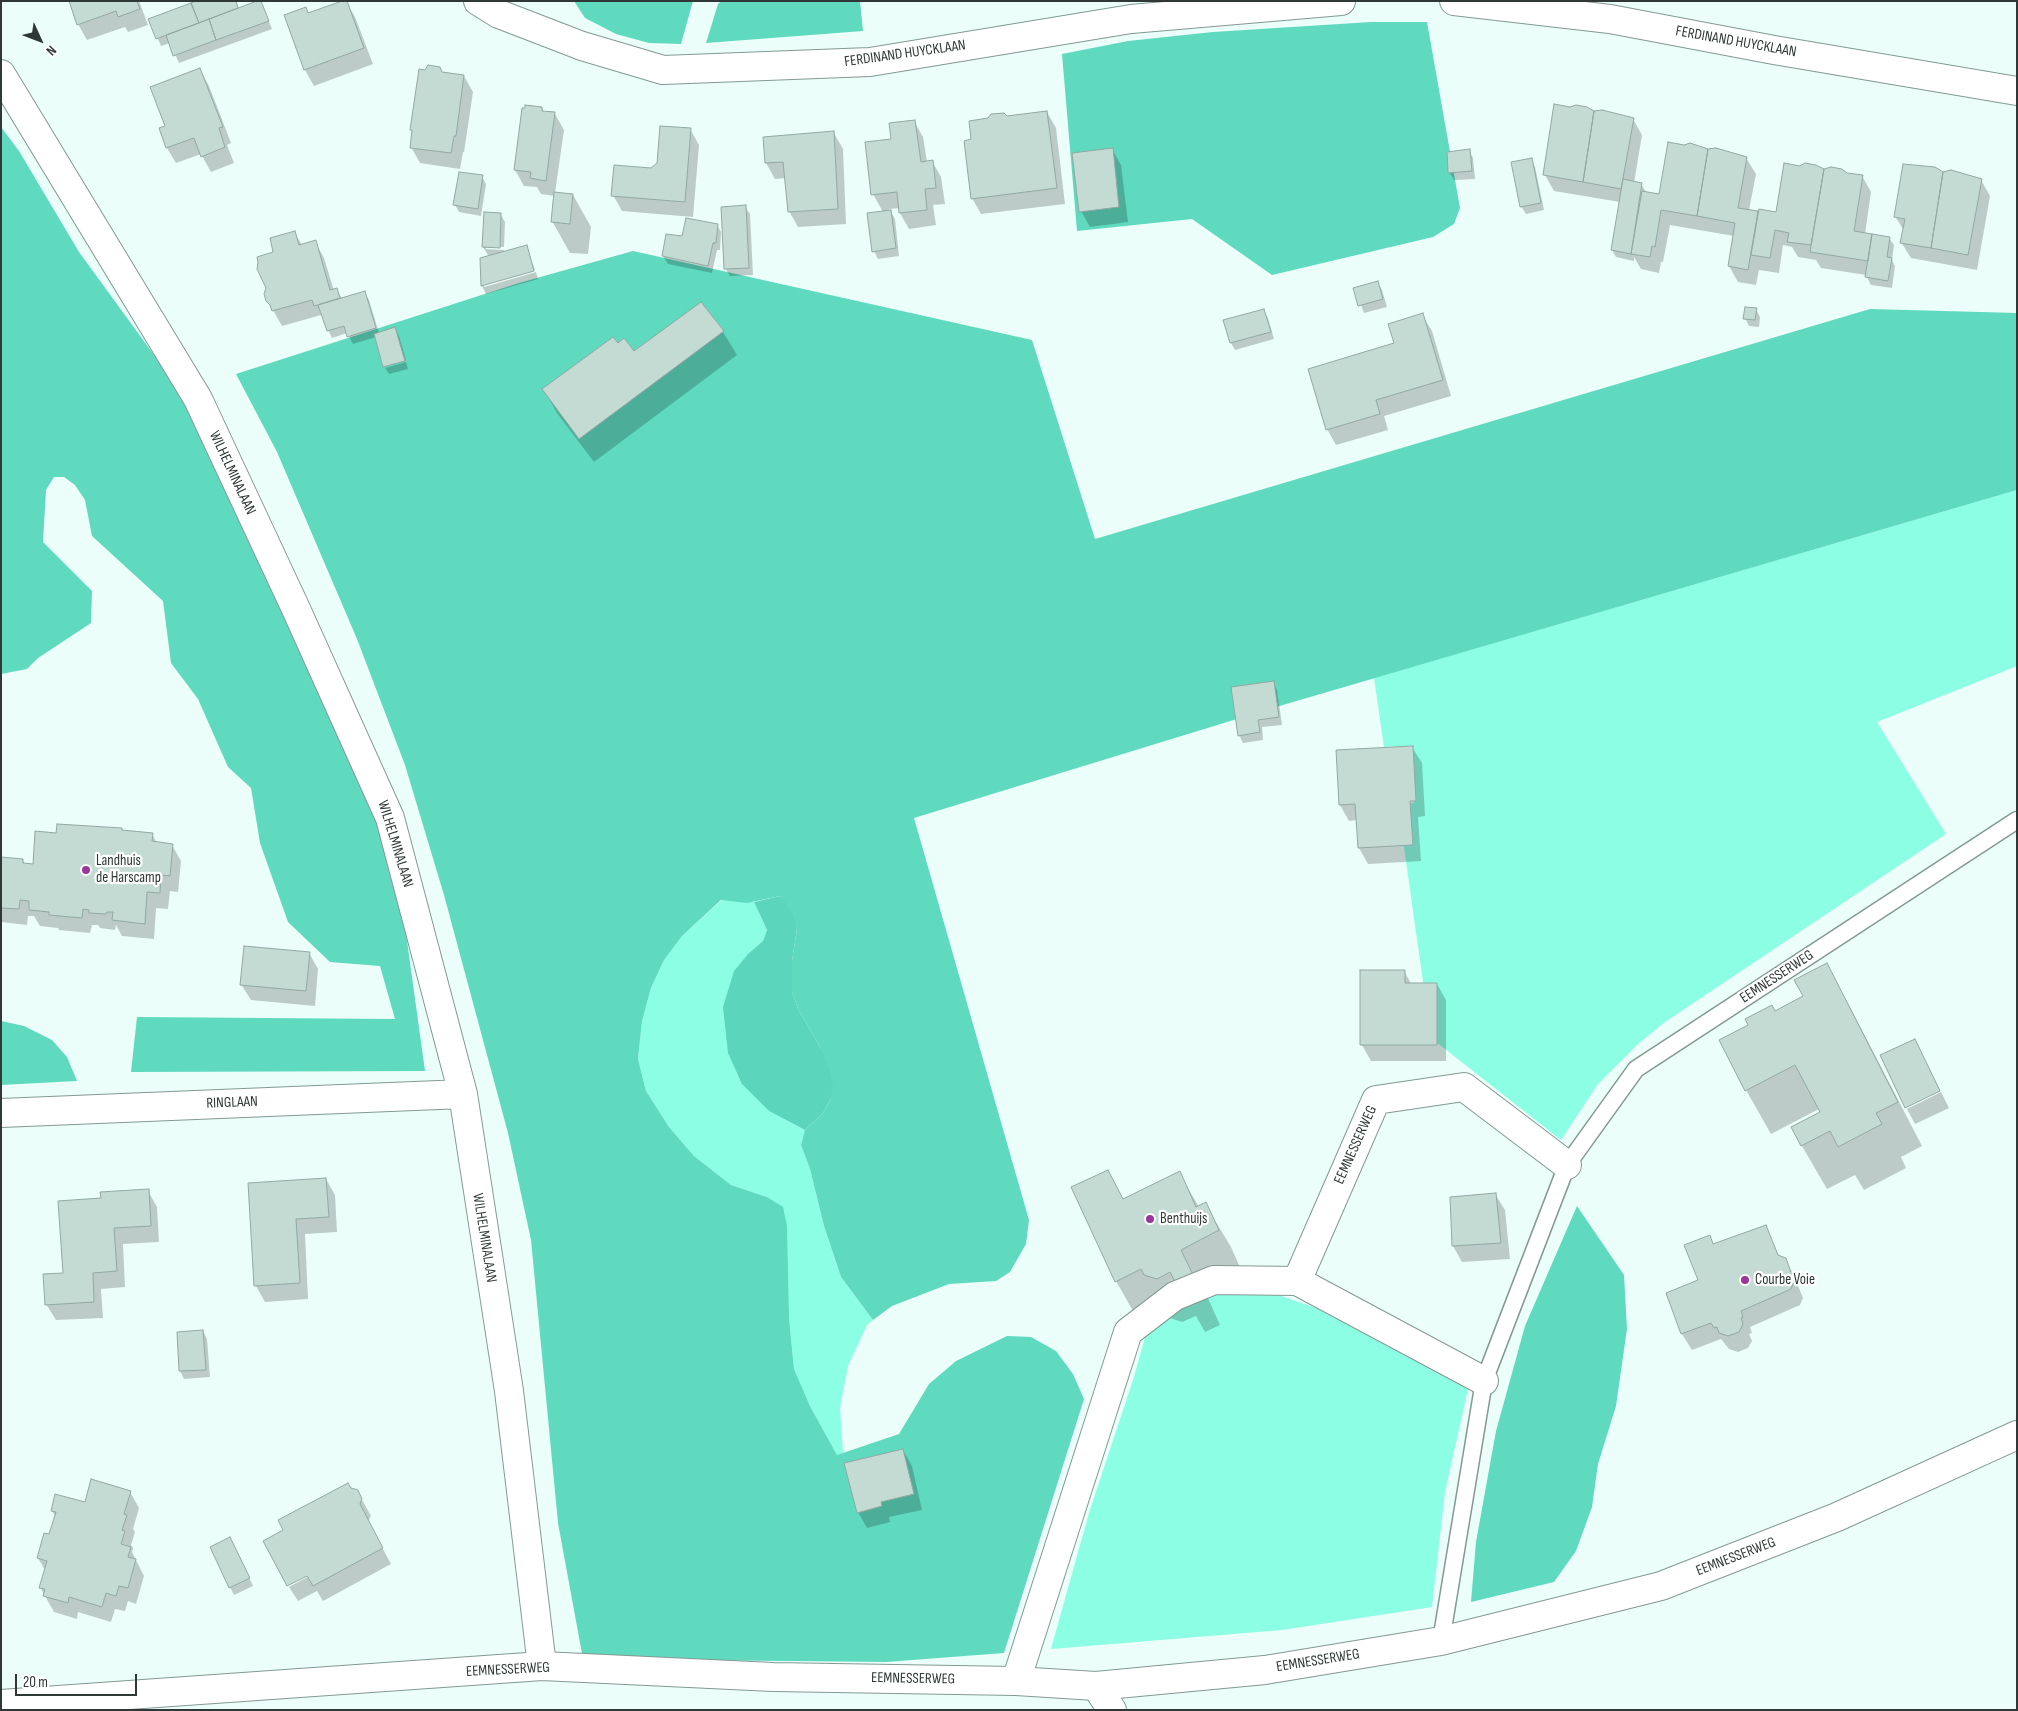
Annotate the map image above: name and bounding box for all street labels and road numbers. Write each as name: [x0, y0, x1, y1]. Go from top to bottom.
street label: FERDINAND HUYCKLAAN: [1674, 23, 1798, 61]
street label: FERDINAND HUYCKLAAN: [843, 37, 967, 71]
street label: WILHELMINALAAN: [205, 428, 259, 518]
street label: WILHELMINALAAN: [373, 798, 417, 890]
street label: EEMNESSERWEG: [1737, 947, 1817, 1007]
street label: RINGLAAN: [206, 1093, 258, 1113]
street label: EEMNESSERWEG: [1331, 1103, 1381, 1187]
street label: WILHELMINALAAN: [468, 1192, 500, 1284]
street label: EEMNESSERWEG: [1694, 1534, 1778, 1580]
street label: EEMNESSERWEG: [1275, 1646, 1361, 1676]
street label: EEMNESSERWEG: [466, 1659, 550, 1681]
street label: EEMNESSERWEG: [871, 1669, 955, 1689]

